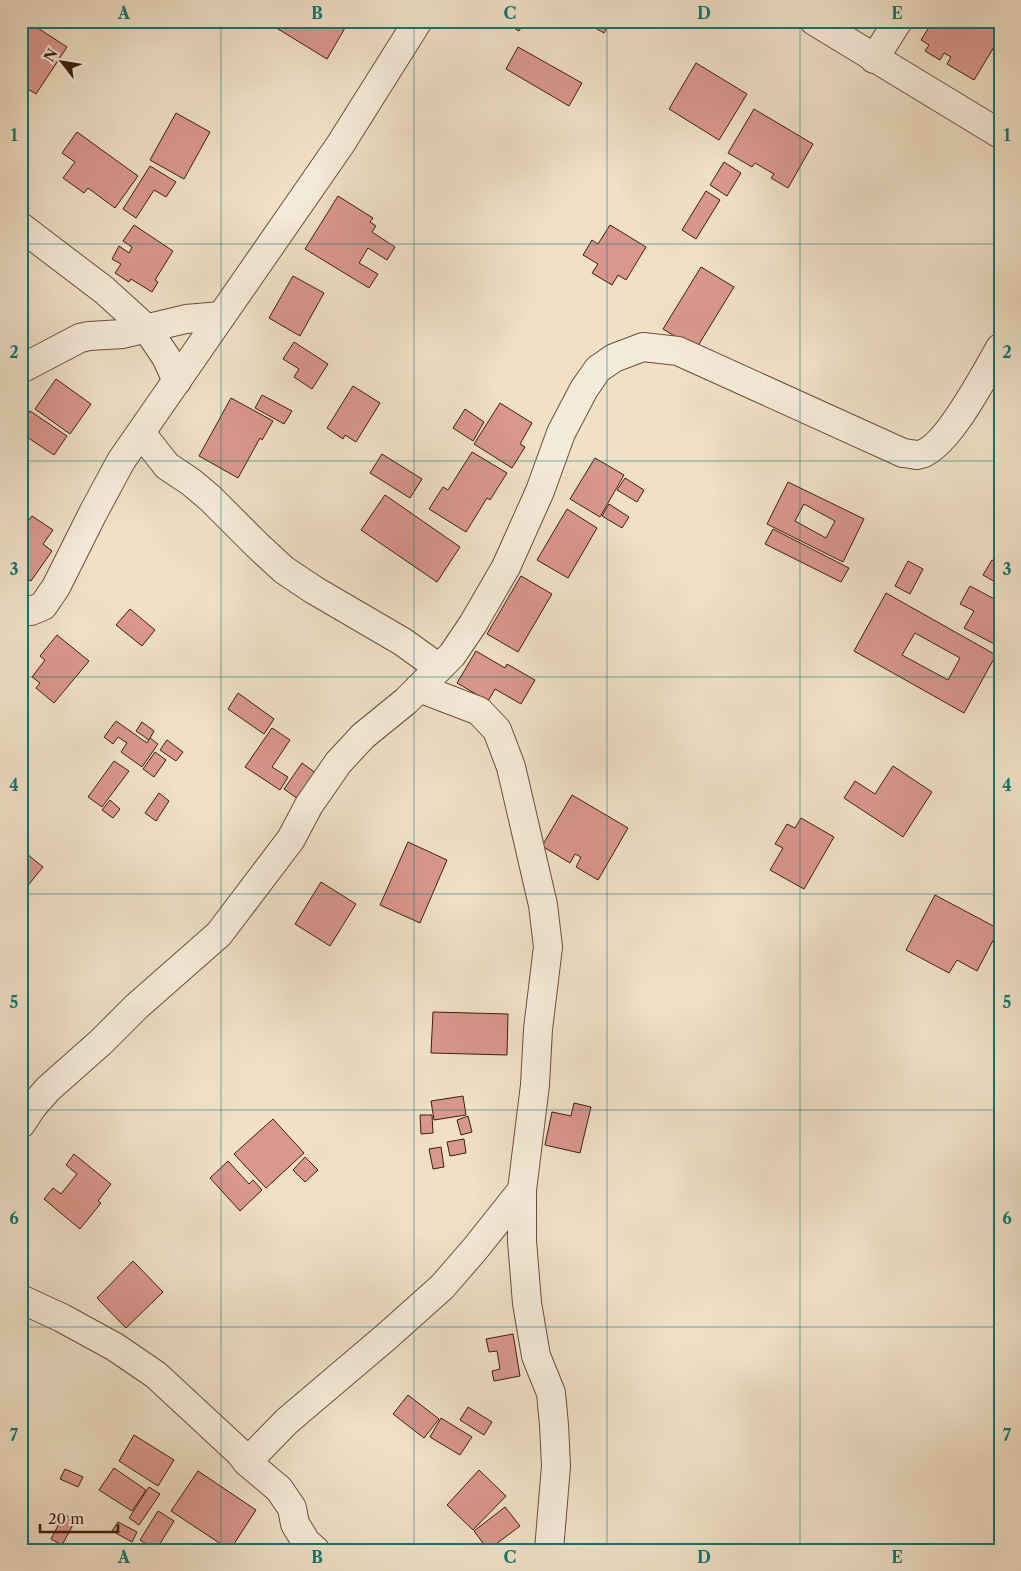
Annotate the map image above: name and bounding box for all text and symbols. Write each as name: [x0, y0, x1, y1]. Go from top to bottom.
text: A: [117, 3, 131, 23]
text: B: [311, 3, 323, 23]
text: C: [504, 3, 516, 23]
text: D: [697, 3, 711, 23]
text: E: [891, 3, 903, 23]
north arrow: [38, 38, 88, 88]
text: N: [40, 45, 62, 65]
text: 1: [10, 125, 18, 145]
text: 1: [1003, 125, 1011, 145]
text: 2: [9, 342, 19, 362]
text: 2: [1002, 342, 1012, 362]
text: 3: [9, 559, 19, 579]
text: 3: [1002, 559, 1012, 579]
text: 4: [9, 775, 19, 795]
text: 4: [1002, 775, 1012, 795]
text: 5: [10, 992, 19, 1012]
text: 5: [1003, 992, 1012, 1012]
text: 6: [9, 1208, 19, 1228]
text: 6: [1002, 1208, 1012, 1228]
text: 7: [10, 1425, 19, 1445]
text: 7: [1003, 1425, 1012, 1445]
scale bar: [40, 1501, 118, 1533]
text: 20 m: [48, 1509, 84, 1528]
text: A: [117, 1547, 131, 1567]
text: B: [311, 1547, 323, 1567]
text: C: [504, 1547, 516, 1567]
text: D: [697, 1547, 711, 1567]
text: E: [891, 1547, 903, 1567]

